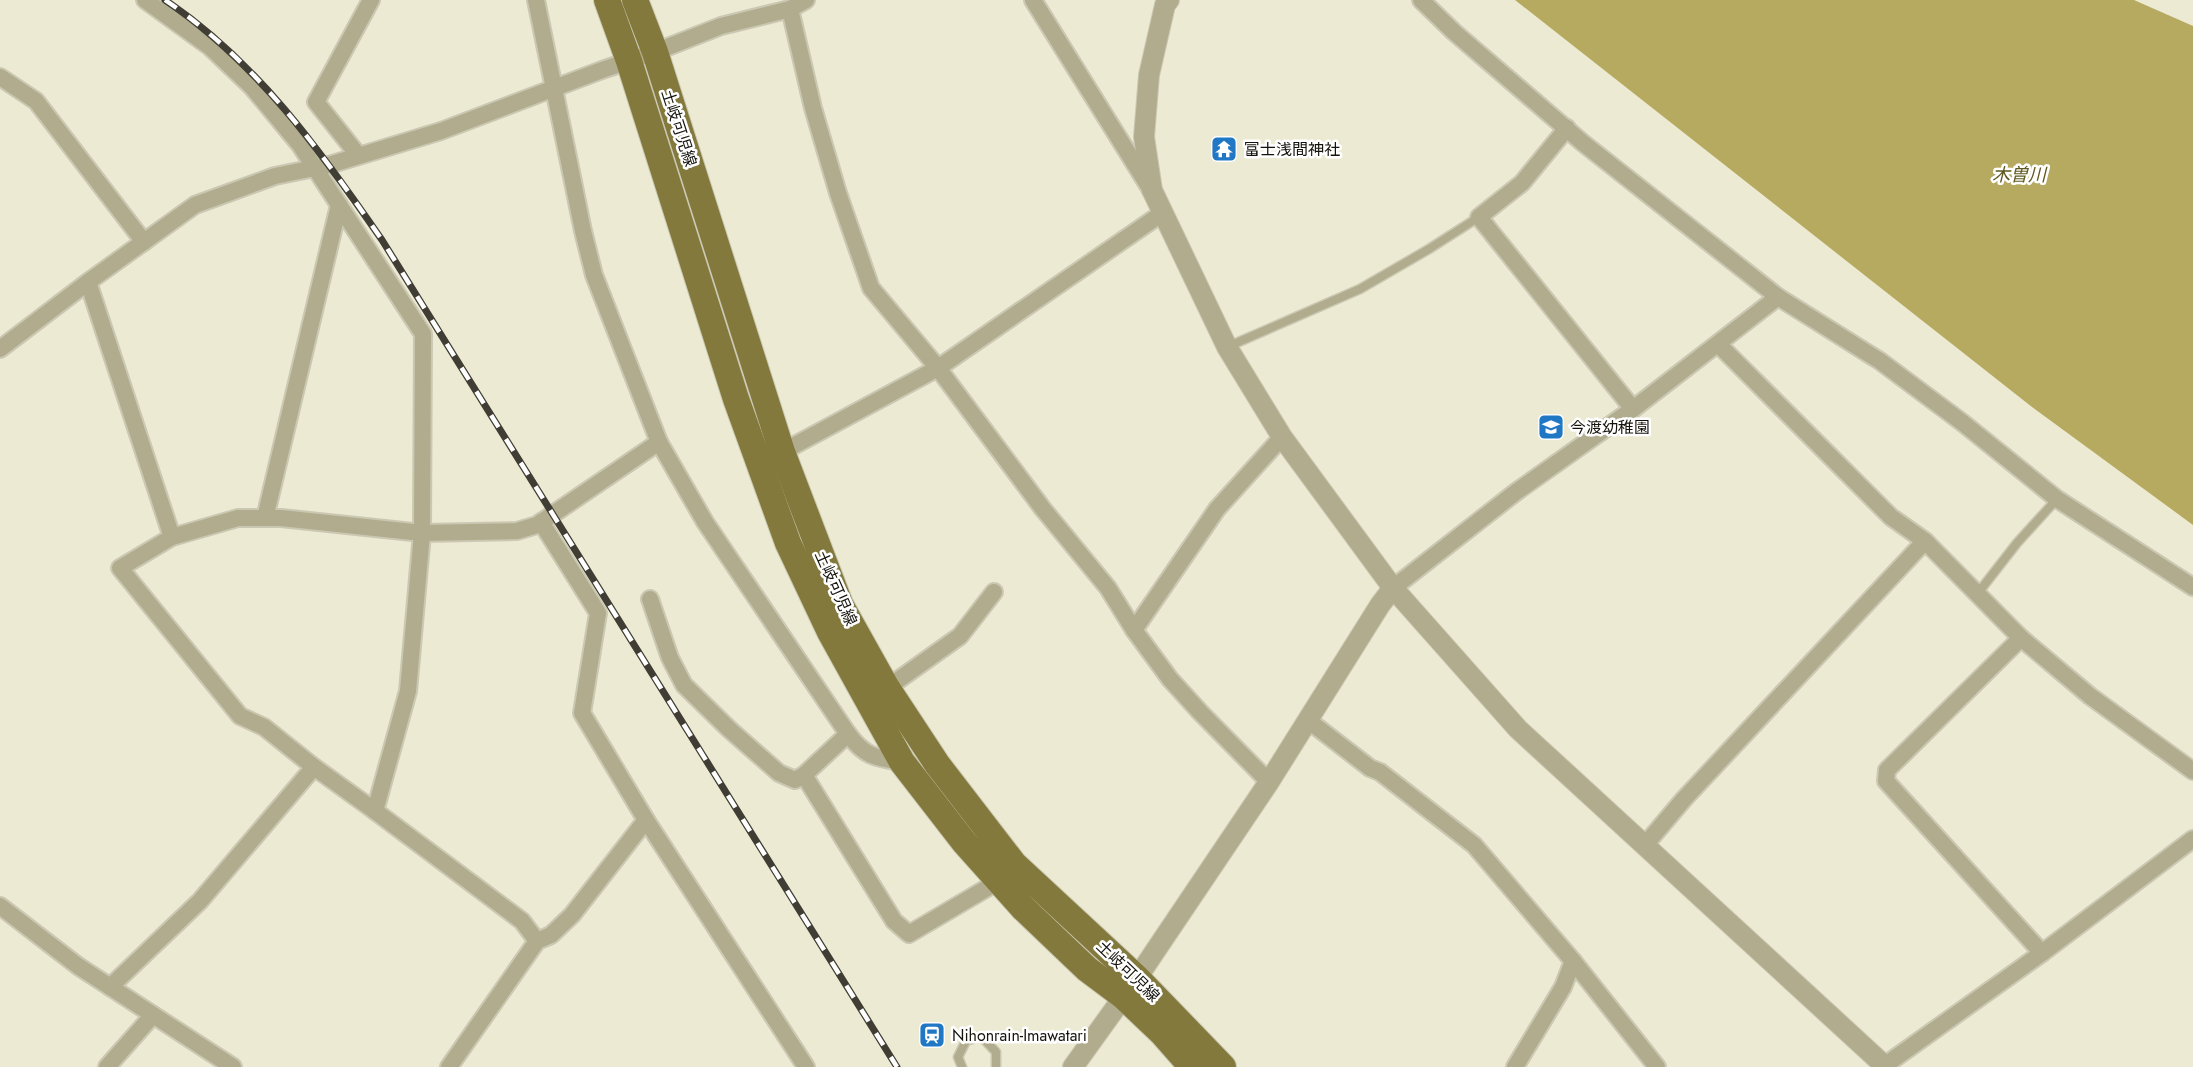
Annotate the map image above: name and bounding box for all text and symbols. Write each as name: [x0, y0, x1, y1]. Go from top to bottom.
street label: 土岐可児線: [656, 86, 702, 170]
temple icon: 富士浅間神社: [1209, 134, 1239, 164]
place label: 富士浅間神社: [1244, 138, 1340, 161]
water label: 木曽川: [1992, 162, 2048, 188]
school or university icon: 今渡幼稚園: [1536, 412, 1566, 442]
place label: 今渡幼稚園: [1570, 416, 1650, 439]
street label: 土岐可児線: [809, 547, 863, 629]
street label: 土岐可児線: [1091, 935, 1165, 1007]
station icon: Nihonrain-Imawatari: [917, 1020, 947, 1050]
place label: Nihonrain-Imawatari: [952, 1024, 1087, 1047]

